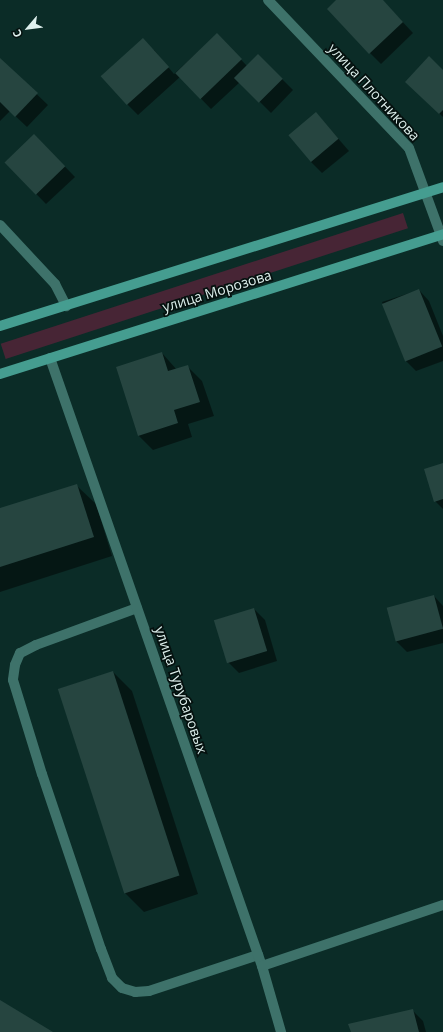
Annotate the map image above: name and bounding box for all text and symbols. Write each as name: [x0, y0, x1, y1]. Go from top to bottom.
north arrow: [8, 8, 48, 48]
text: С: [9, 27, 25, 40]
street label: улица Плотникова: [325, 40, 423, 144]
street label: улица Морозова: [160, 266, 274, 316]
street label: улица Турубаровых: [151, 624, 211, 756]

